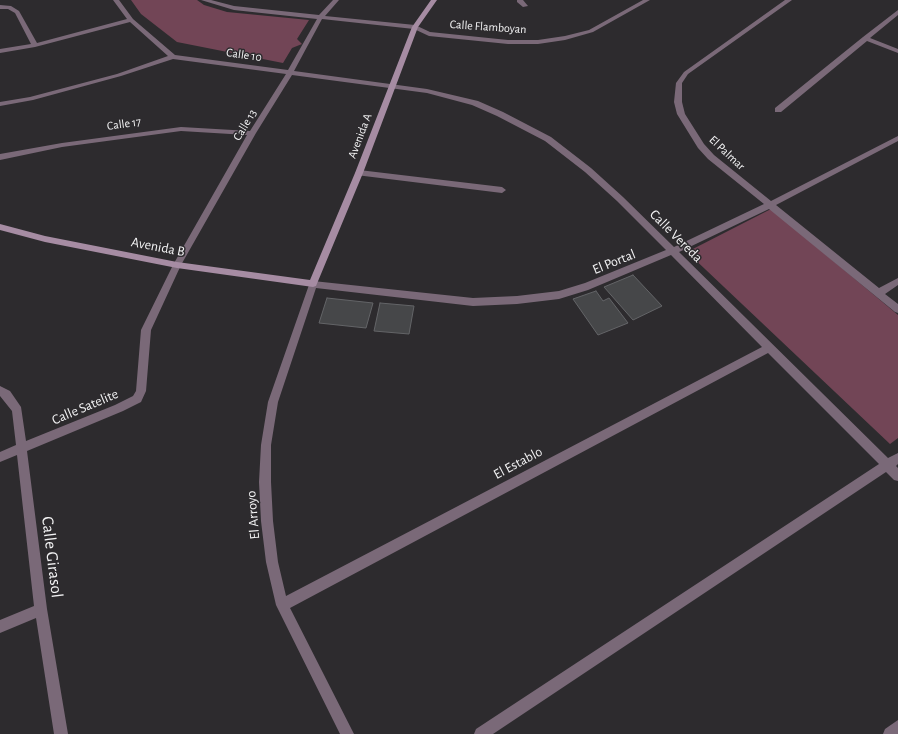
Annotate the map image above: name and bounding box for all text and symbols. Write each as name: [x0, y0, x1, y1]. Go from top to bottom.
street label: Calle Flamboyan: [449, 17, 527, 37]
street label: Calle 10: [225, 45, 263, 65]
street label: Calle 13: [230, 107, 260, 143]
street label: Avenida A: [345, 112, 375, 160]
street label: Calle 17: [106, 114, 142, 134]
street label: El Palmar: [706, 133, 748, 173]
street label: Calle Vereda: [646, 206, 706, 266]
street label: Avenida B: [130, 234, 186, 260]
street label: El Portal: [590, 246, 638, 278]
street label: Calle Satelite: [49, 385, 121, 429]
street label: El Establo: [491, 443, 545, 483]
street label: El Arroyo: [243, 490, 263, 540]
street label: Calle Girasol: [37, 515, 67, 599]

